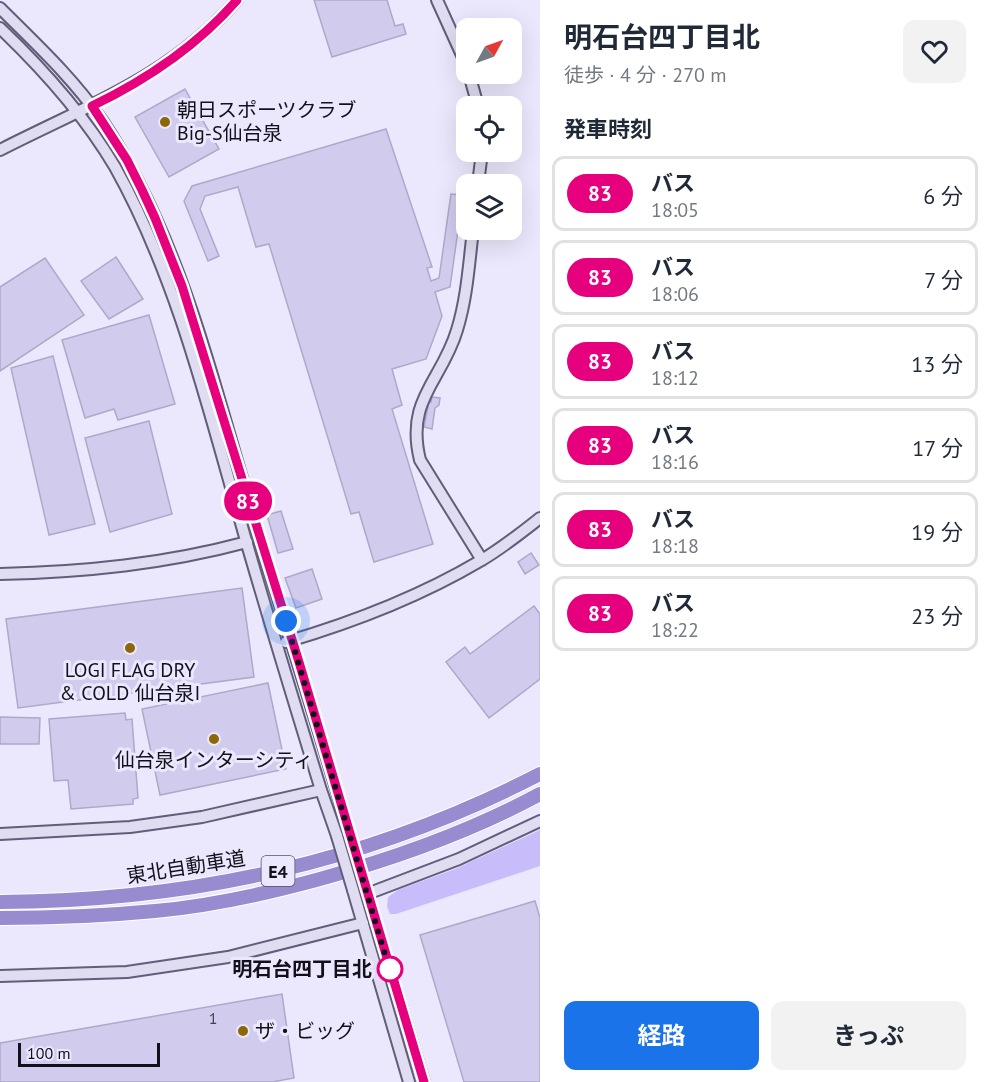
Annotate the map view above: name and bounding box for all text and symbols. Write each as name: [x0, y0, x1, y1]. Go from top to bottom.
north arrow: [456, 18, 522, 84]
map controls: [456, 18, 522, 240]
text: 明石台四丁目北: [564, 18, 760, 55]
button: heart: [903, 20, 966, 83]
text: 徒歩 · 4 分 · 270 m: [564, 62, 727, 88]
button: locate: [456, 96, 522, 162]
place label: 朝日スポーツクラブ Big-S仙台泉: [177, 97, 357, 146]
marker: 朝日スポーツクラブ Big-S仙台泉: [158, 115, 172, 129]
text: 発車時刻: [564, 115, 652, 143]
text: バス: [651, 169, 695, 197]
button: layers: [456, 174, 522, 240]
text: 83: [588, 180, 612, 207]
text: 6 分: [923, 182, 963, 210]
text: 18:05: [651, 197, 699, 223]
text: バス: [651, 253, 695, 281]
text: 83: [588, 264, 612, 291]
text: 7 分: [924, 266, 963, 294]
text: 18:06: [651, 281, 699, 307]
text: バス: [651, 337, 695, 365]
text: 83: [588, 348, 612, 375]
text: 13 分: [911, 350, 963, 378]
text: 18:12: [651, 365, 699, 391]
text: バス: [651, 421, 695, 449]
text: 83: [588, 432, 612, 459]
text: 17 分: [912, 434, 963, 462]
text: 18:16: [651, 449, 699, 475]
line badge: 83: [221, 482, 275, 520]
text: 83: [236, 488, 260, 515]
text: バス: [651, 505, 695, 533]
text: 83: [588, 516, 612, 543]
text: 19 分: [911, 518, 963, 546]
text: 18:18: [651, 533, 699, 559]
text: バス: [651, 589, 695, 617]
text: 83: [588, 600, 612, 627]
text: 23 分: [911, 602, 963, 630]
your location: [271, 606, 301, 636]
text: 18:22: [651, 617, 699, 643]
marker: LOGI FLAG DRY & COLD 仙台泉I: [123, 641, 137, 655]
place label: LOGI FLAG DRY & COLD 仙台泉I: [60, 657, 200, 706]
marker: 仙台泉インターシティ: [207, 732, 221, 746]
place label: 仙台泉インターシティ: [115, 747, 313, 773]
street label: 東北自動車道: [125, 845, 247, 889]
road number: E4: [262, 856, 294, 886]
place label: 明石台四丁目北: [232, 956, 372, 982]
marker: 明石台四丁目北: [377, 956, 403, 982]
button: 経路: [564, 1001, 759, 1070]
button: きっぷ: [771, 1001, 966, 1070]
house number: 1: [209, 1008, 217, 1028]
place label: ザ・ビッグ: [255, 1018, 355, 1044]
marker: ザ・ビッグ: [236, 1024, 250, 1038]
scale bar: [18, 1040, 160, 1068]
text: 100 m: [27, 1043, 70, 1063]

